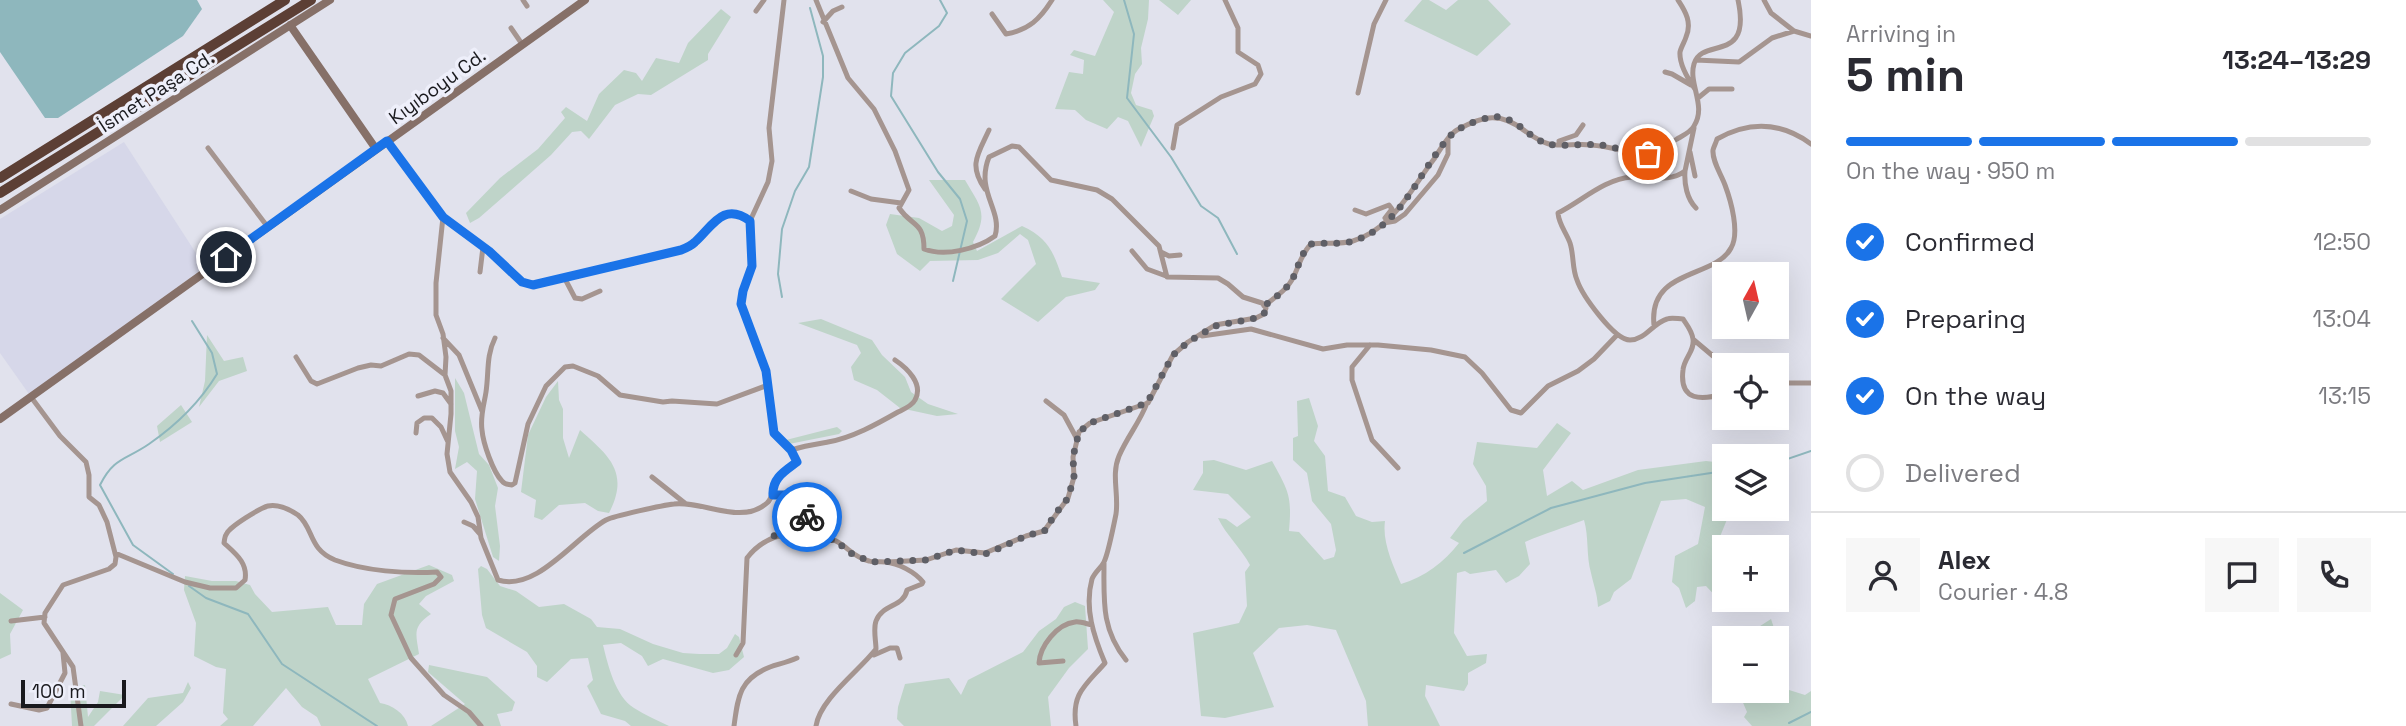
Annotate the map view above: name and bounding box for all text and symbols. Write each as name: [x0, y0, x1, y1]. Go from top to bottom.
text: Arriving in: [1846, 19, 1956, 49]
street label: Kıyıboyu Cd.: [384, 43, 491, 130]
text: 13:24–13:29: [2222, 43, 2371, 77]
street label: İsmet Paşa Cd.: [94, 45, 219, 138]
text: 5 min: [1846, 46, 1965, 104]
pin: [1618, 124, 1678, 184]
icon: bag: [1629, 135, 1667, 173]
text: On the way · 950 m: [1846, 156, 2055, 186]
icon: check: [1846, 223, 1884, 261]
text: Confirmed: [1905, 225, 2035, 259]
pin: [196, 227, 256, 287]
text: 12:50: [2313, 227, 2371, 257]
icon: home: [207, 238, 245, 276]
north arrow: [1712, 262, 1788, 340]
map controls: [1712, 262, 1789, 703]
icon: check: [1846, 300, 1884, 338]
text: Preparing: [1905, 302, 2026, 336]
text: 13:04: [2313, 304, 2371, 334]
button: locate: [1712, 353, 1789, 430]
icon: check: [1846, 377, 1884, 415]
text: On the way: [1905, 379, 2046, 413]
text: 13:15: [2318, 381, 2371, 411]
button: layers: [1712, 444, 1789, 521]
text: Delivered: [1905, 456, 2021, 490]
courier: [772, 482, 842, 552]
icon: bike: [788, 498, 826, 536]
button: +: [1712, 535, 1789, 612]
button: person: [1846, 538, 1920, 612]
button: chat: [2205, 538, 2279, 612]
button: phone: [2297, 538, 2371, 612]
text: Alex: [1938, 543, 1991, 577]
text: Courier · 4.8: [1938, 577, 2068, 607]
button: −: [1712, 626, 1789, 703]
scale bar: [21, 677, 126, 709]
text: 100 m: [32, 679, 86, 704]

